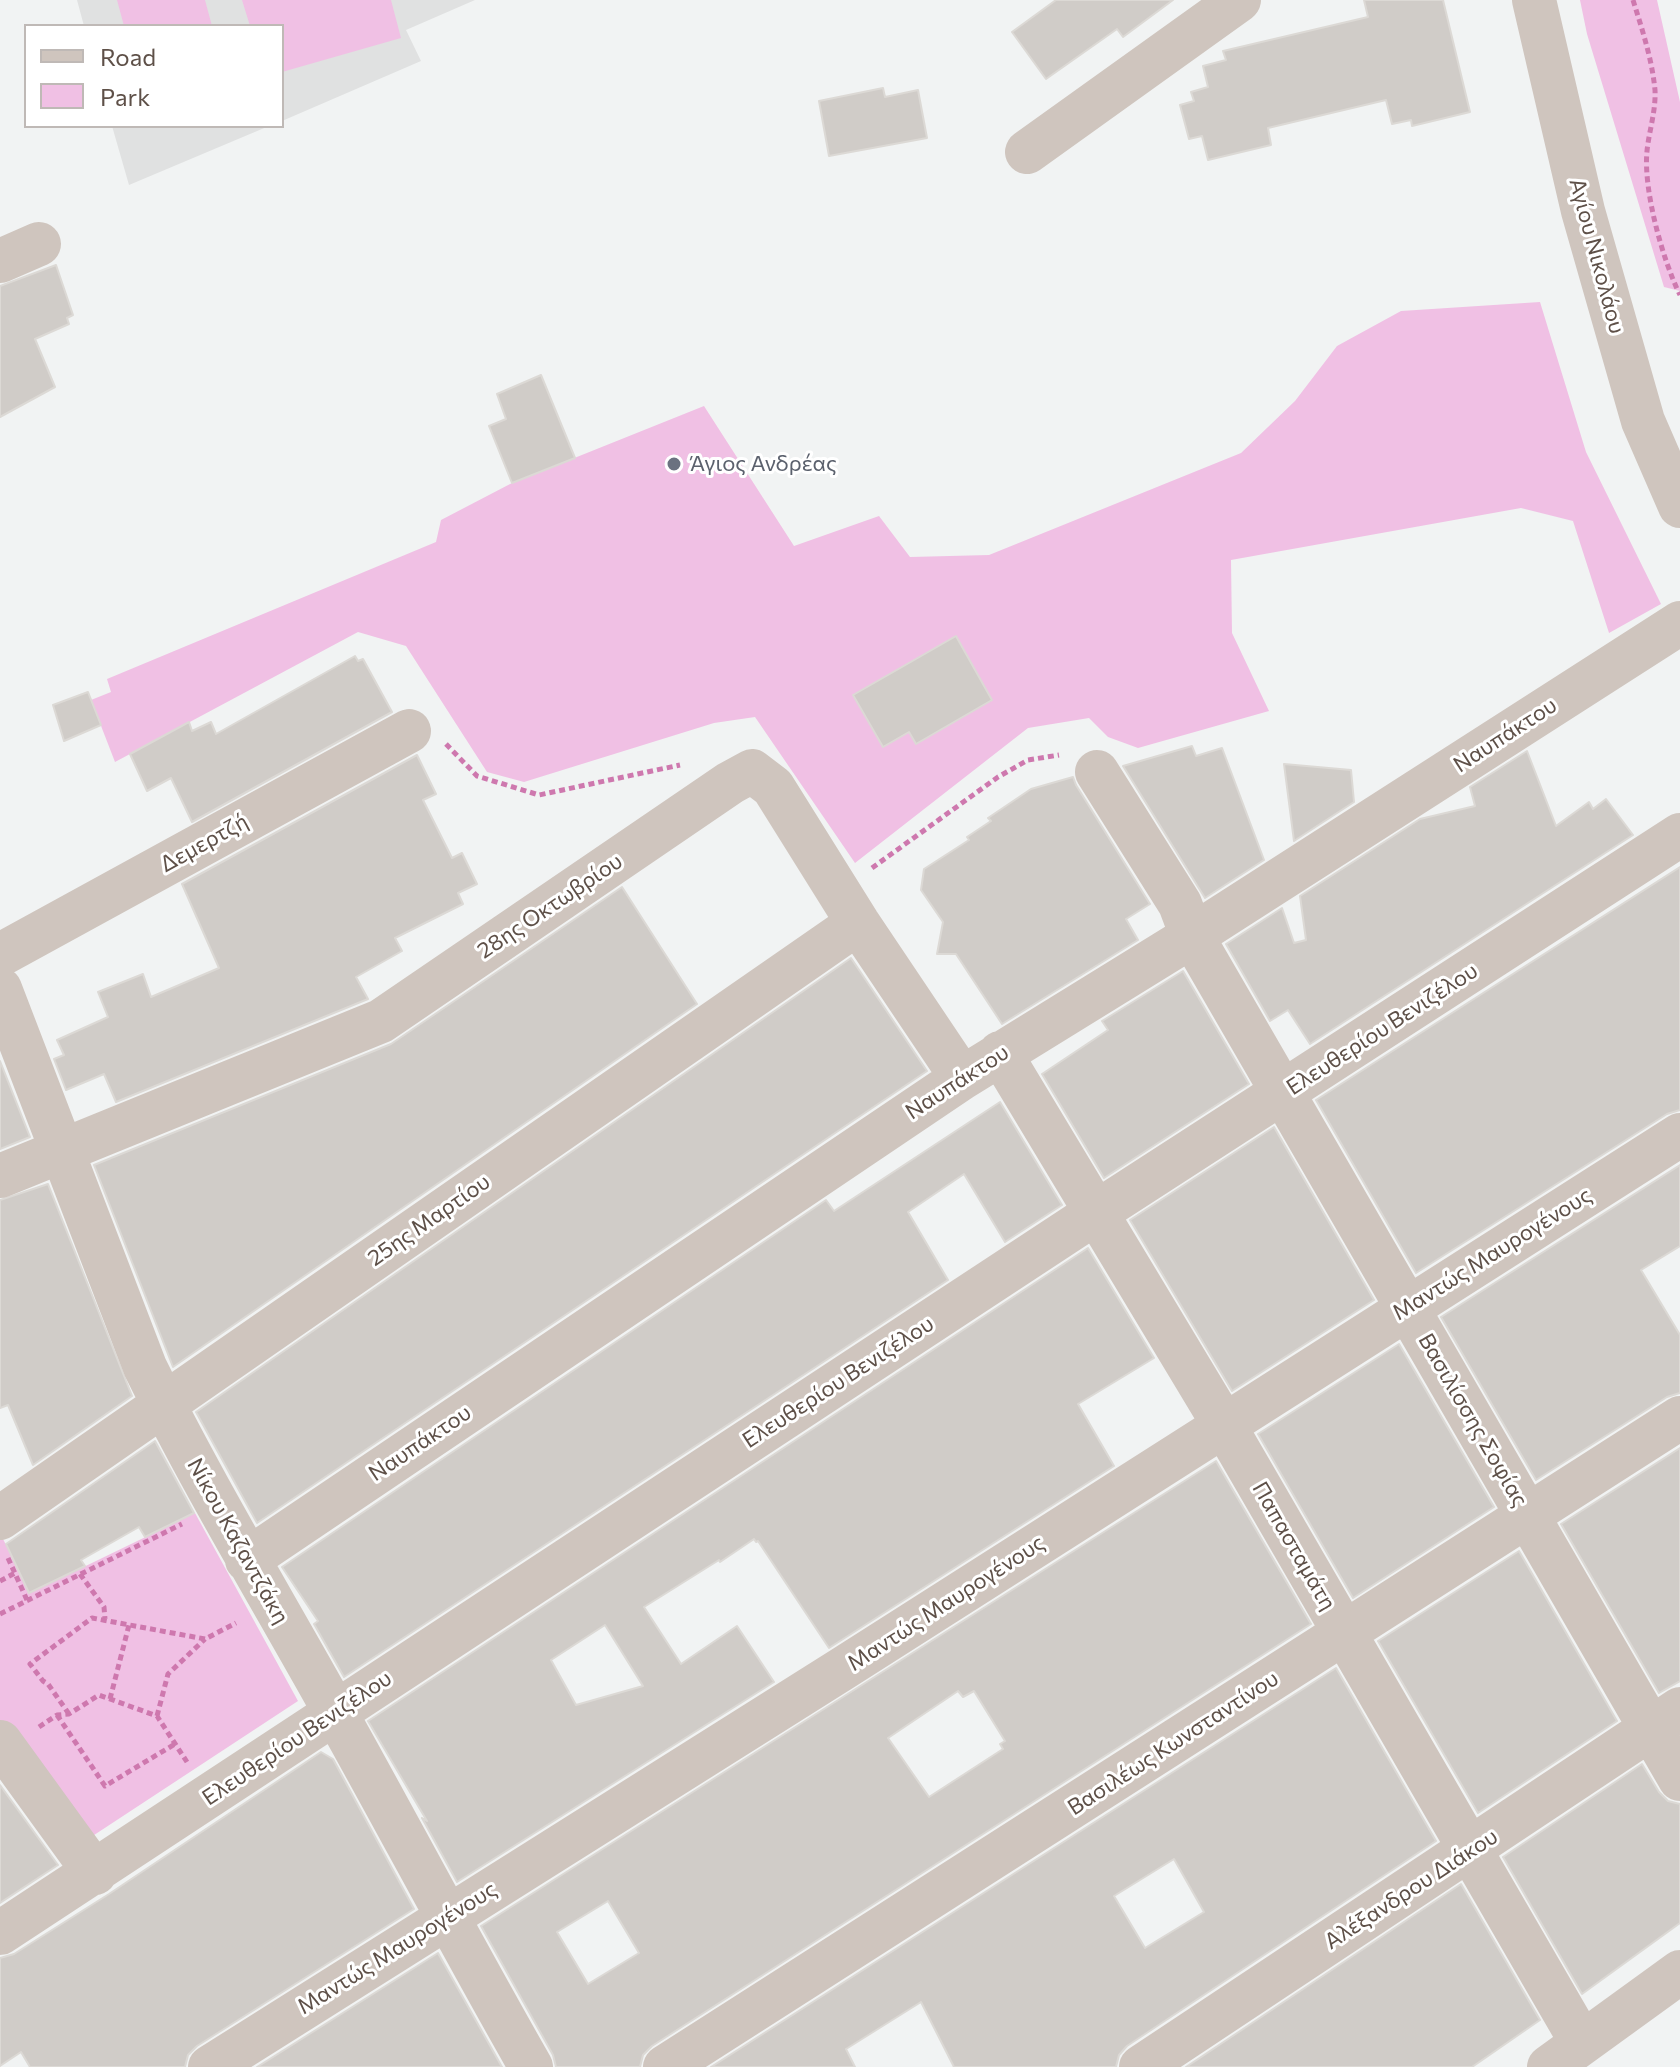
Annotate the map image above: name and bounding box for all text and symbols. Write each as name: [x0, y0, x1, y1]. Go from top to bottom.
legend: [24, 24, 284, 128]
text: Road: [100, 42, 156, 71]
text: Park: [100, 82, 150, 111]
street label: Αγίου Νικολάου: [1564, 175, 1630, 337]
place label: Άγιος Ανδρέας: [690, 451, 837, 477]
marker: Άγιος Ανδρέας: [665, 455, 683, 473]
street label: Ναυπάκτου: [1449, 692, 1561, 778]
street label: Δεμερτζή: [155, 808, 253, 878]
street label: 28ης Οκτωβρίου: [473, 848, 627, 964]
street label: Ελευθερίου Βενιζέλου: [1281, 957, 1483, 1101]
street label: Ναυπάκτου: [901, 1039, 1013, 1125]
street label: 25ης Μαρτίου: [363, 1168, 495, 1272]
street label: Μαντώς Μαυρογένους: [1388, 1182, 1596, 1326]
street label: Ελευθερίου Βενιζέλου: [737, 1310, 939, 1454]
street label: Βασιλίσσης Σοφίας: [1413, 1329, 1533, 1511]
street label: Ναυπάκτου: [364, 1399, 476, 1487]
street label: Νίκου Καζαντζάκη: [182, 1454, 294, 1628]
street label: Παπασταμάτη: [1247, 1477, 1341, 1615]
street label: Μαντώς Μαυρογένους: [843, 1529, 1049, 1677]
street label: Ελευθερίου Βενιζέλου: [197, 1665, 397, 1811]
street label: Βασιλέως Κωνσταντίνου: [1063, 1665, 1283, 1821]
street label: Αλέξανδρου Διάκου: [1319, 1823, 1503, 1955]
street label: Μαντώς Μαυρογένους: [293, 1876, 501, 2020]

